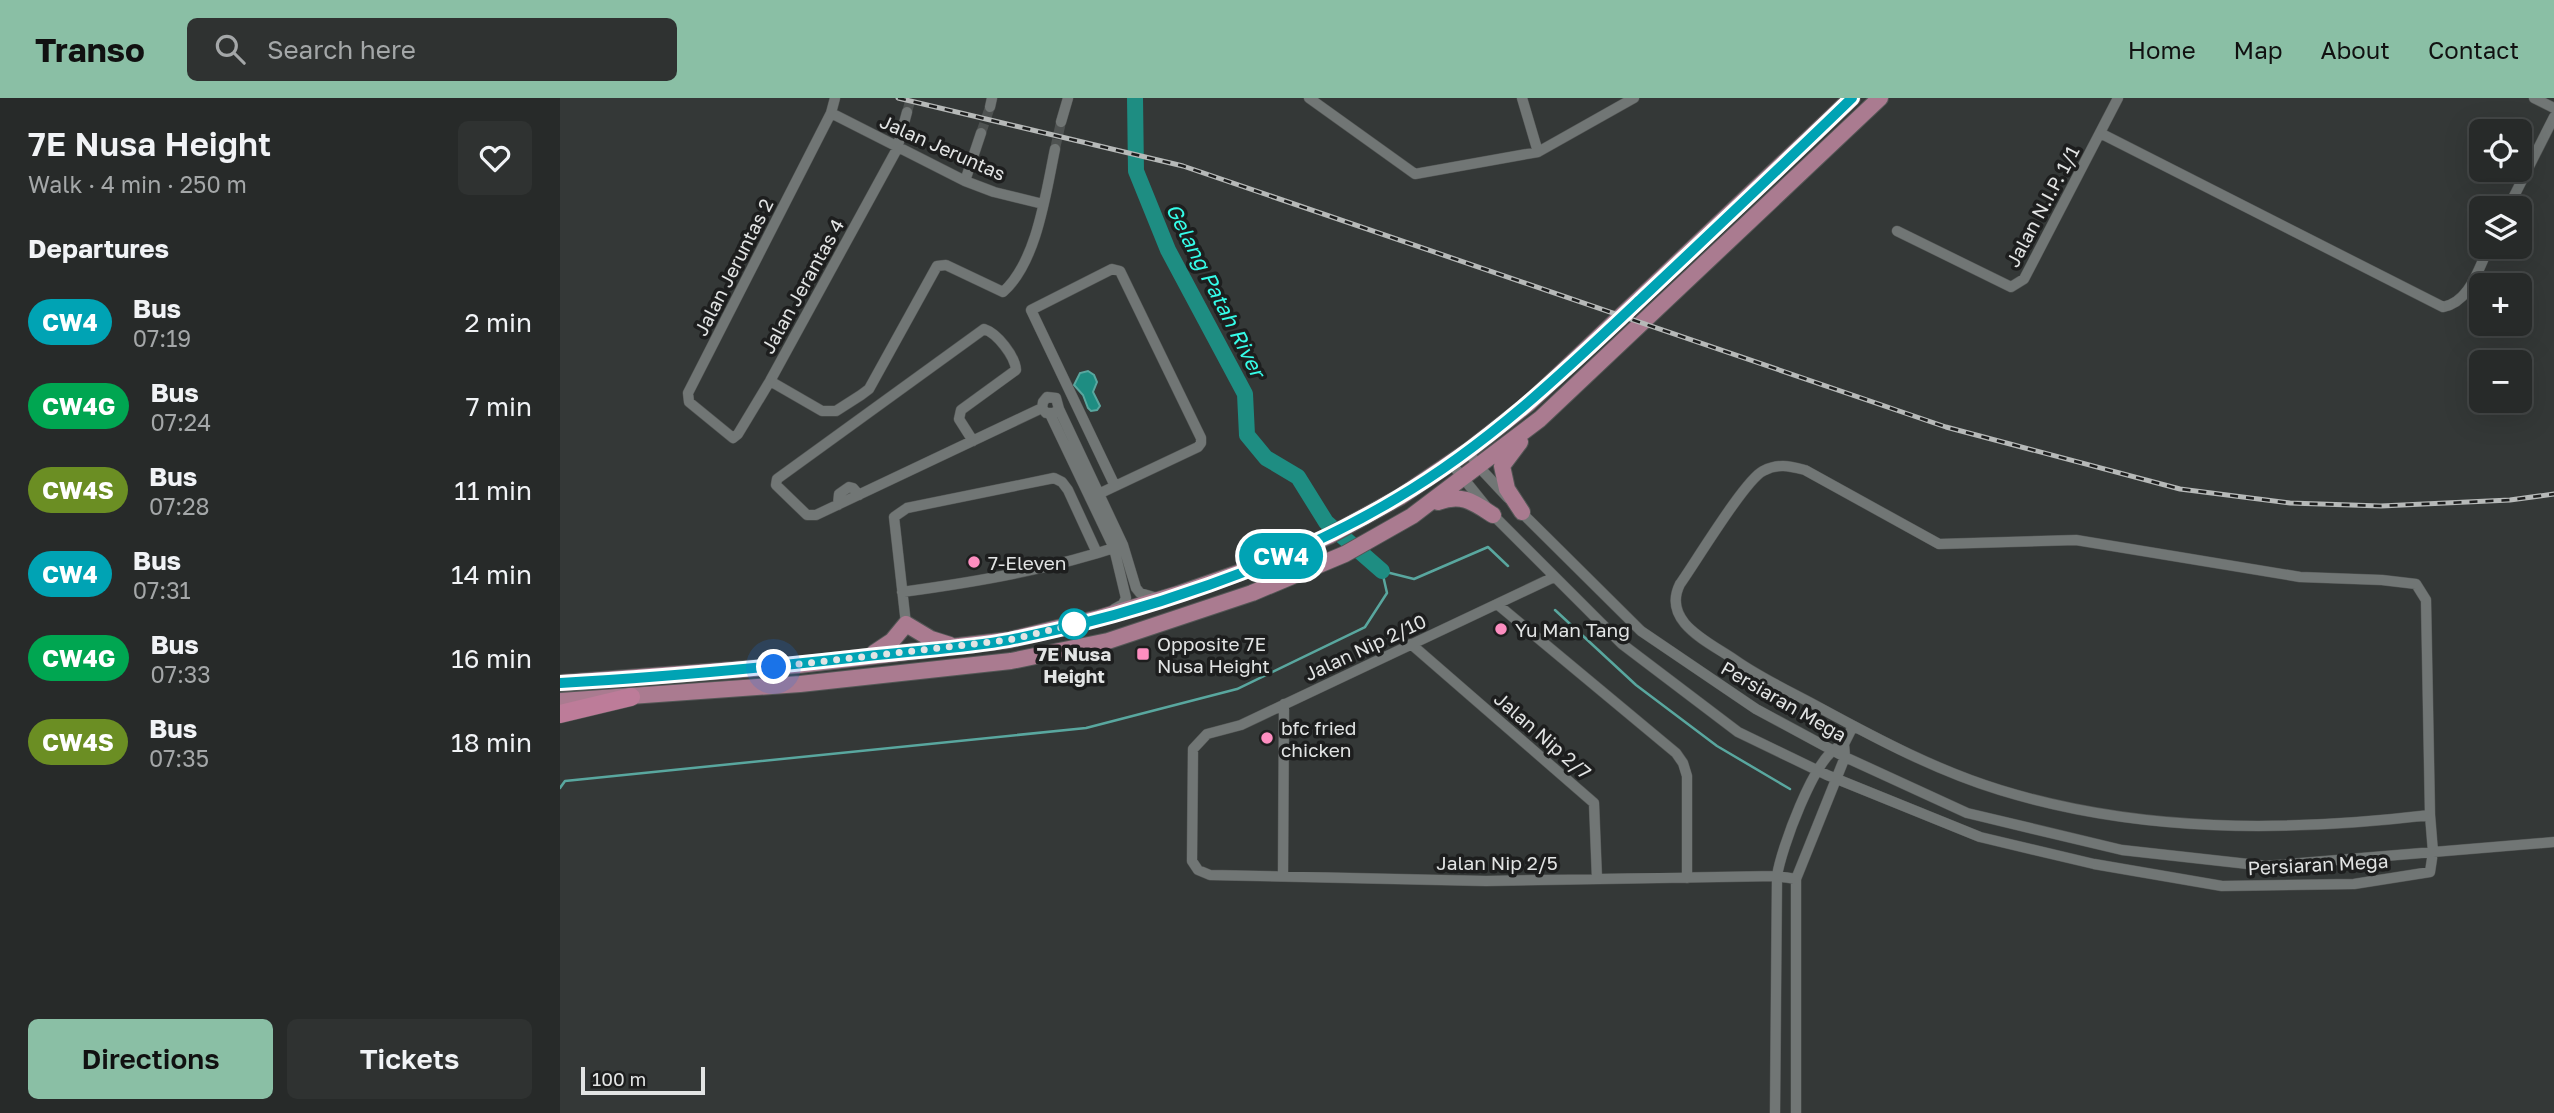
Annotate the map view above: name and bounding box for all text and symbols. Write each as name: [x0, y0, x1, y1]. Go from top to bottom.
search box: [187, 18, 677, 81]
text: Transo: [35, 30, 145, 69]
icon: search: [211, 30, 249, 68]
text: Search here: [267, 34, 416, 65]
text: Home: [2128, 35, 2196, 64]
text: Map: [2234, 35, 2283, 64]
text: About: [2321, 35, 2390, 64]
text: Contact: [2428, 35, 2519, 64]
street label: Jalan Jeruntas: [877, 109, 1009, 185]
map controls: [2469, 119, 2532, 413]
button: locate: [2469, 119, 2532, 182]
button: heart: [458, 121, 532, 195]
text: 7E Nusa Height: [28, 124, 271, 163]
street label: Jalan N.I.P. 1/1: [2000, 141, 2084, 271]
text: Walk · 4 min · 250 m: [28, 170, 247, 198]
street label: Jalan Jeruntas 2: [689, 195, 777, 339]
button: layers: [2469, 196, 2532, 259]
water label: Gelang Patah River: [1161, 199, 1272, 384]
street label: Jalan Jerantas 4: [756, 215, 848, 357]
text: Departures: [28, 233, 169, 264]
button: +: [2469, 273, 2532, 336]
text: Bus: [133, 293, 181, 324]
text: CW4: [42, 307, 98, 336]
text: 2 min: [464, 307, 532, 338]
text: 07:19: [133, 324, 191, 352]
button: −: [2469, 350, 2532, 413]
text: Bus: [150, 377, 199, 408]
text: CW4G: [42, 391, 115, 420]
text: 7 min: [466, 391, 532, 422]
text: 07:24: [150, 408, 211, 436]
text: Bus: [149, 461, 197, 492]
text: CW4S: [42, 475, 114, 504]
text: 11 min: [454, 475, 532, 506]
text: 07:28: [149, 492, 210, 520]
line badge: CW4: [1241, 533, 1321, 579]
text: CW4: [1253, 541, 1309, 570]
text: Bus: [133, 545, 181, 576]
place label: 7-Eleven: [988, 551, 1066, 574]
marker: 7-Eleven: [966, 554, 982, 570]
text: CW4: [42, 559, 98, 588]
text: 14 min: [451, 559, 532, 590]
text: 07:31: [133, 576, 191, 604]
marker: 7E Nusa Height: [1059, 609, 1089, 639]
street label: Jalan Nip 2/10: [1300, 609, 1430, 685]
place label: Yu Man Tang: [1515, 618, 1630, 641]
marker: Yu Man Tang: [1493, 621, 1509, 637]
text: Bus: [150, 629, 199, 660]
place label: Opposite 7E Nusa Height: [1157, 632, 1270, 677]
place label: 7E Nusa Height: [1037, 642, 1111, 687]
text: CW4G: [42, 643, 115, 672]
text: 16 min: [451, 643, 532, 674]
marker: Opposite 7E Nusa Height: [1135, 646, 1151, 662]
your location: [756, 649, 791, 684]
street label: Persiaran Mega: [1717, 656, 1851, 746]
text: 07:33: [150, 660, 211, 688]
street label: Jalan Nip 2/7: [1490, 687, 1596, 783]
text: Bus: [149, 713, 197, 744]
place label: bfc fried chicken: [1281, 716, 1357, 761]
text: CW4S: [42, 727, 114, 756]
text: 18 min: [451, 727, 532, 758]
marker: bfc fried chicken: [1259, 730, 1275, 746]
text: 07:35: [149, 744, 209, 772]
street label: Persiaran Mega: [2247, 849, 2389, 879]
street label: Jalan Nip 2/5: [1436, 851, 1558, 874]
button: Directions: [28, 1019, 273, 1099]
button: Tickets: [287, 1019, 532, 1099]
scale bar: [581, 1064, 705, 1096]
text: 100 m: [592, 1067, 646, 1090]

